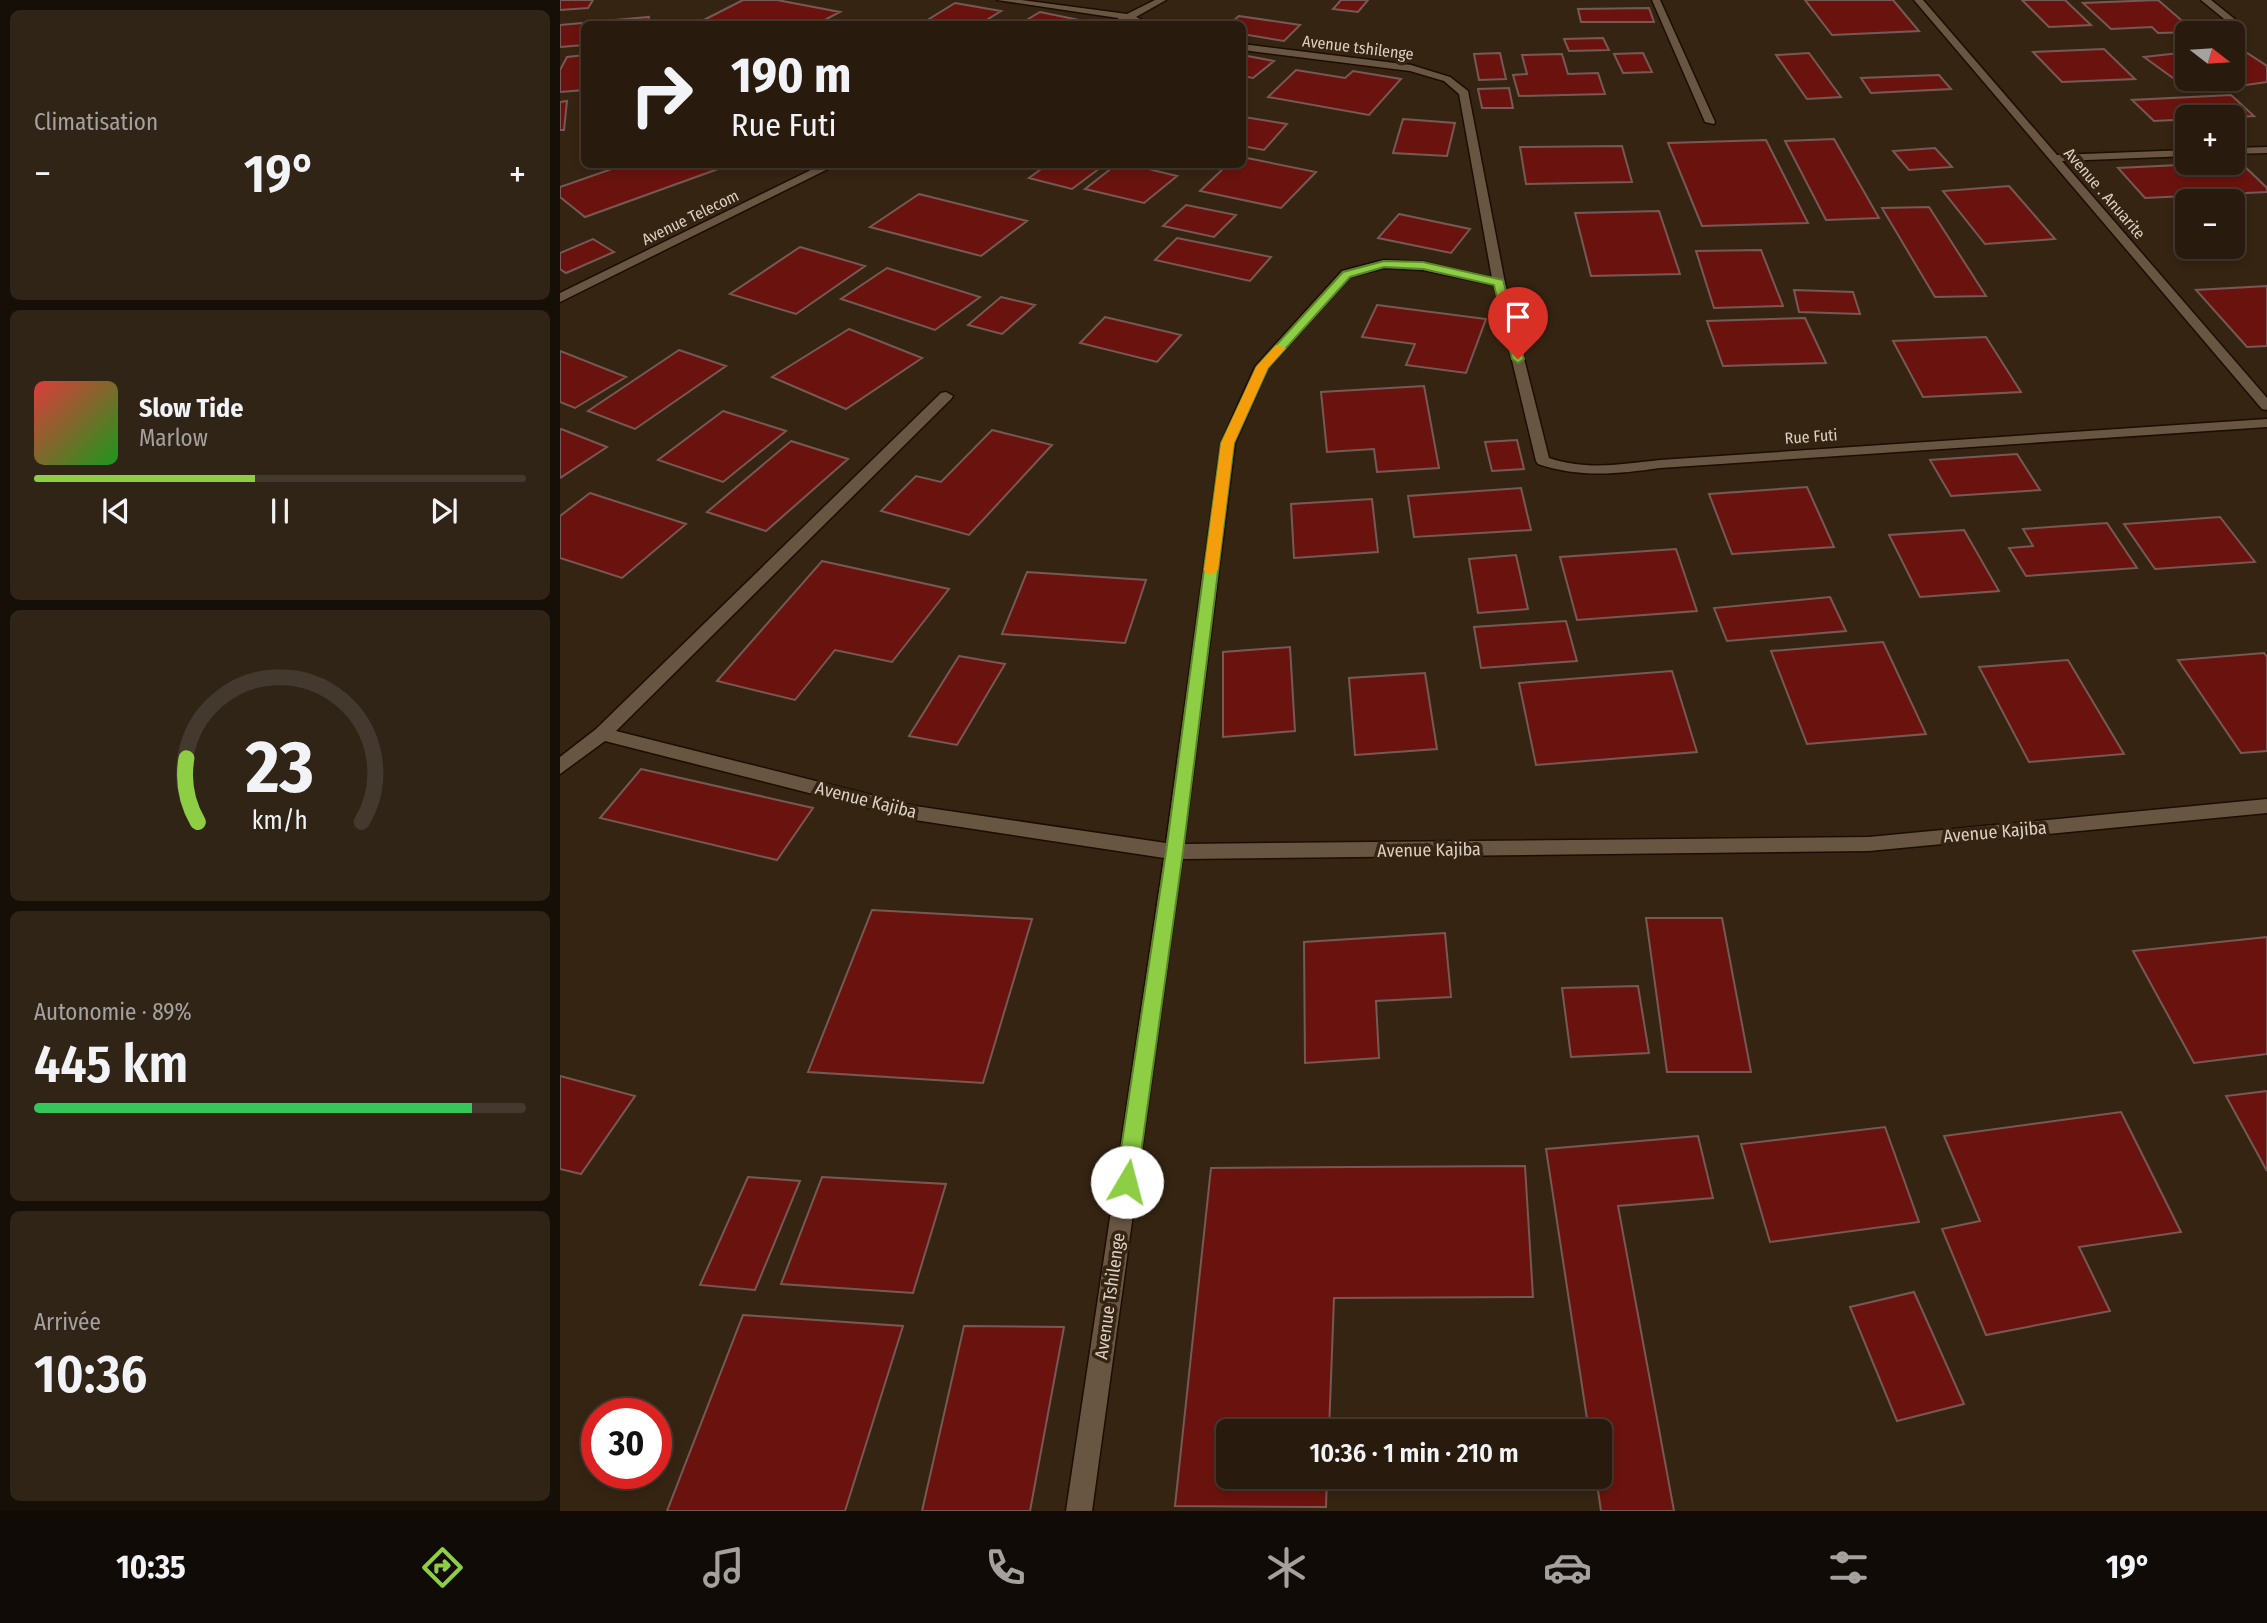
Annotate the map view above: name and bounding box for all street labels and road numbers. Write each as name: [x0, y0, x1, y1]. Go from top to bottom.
street label: Avenue tshilenge: [1301, 31, 1415, 64]
street label: Avenue . Anuarite: [2060, 144, 2149, 243]
street label: Avenue Telecom: [639, 186, 742, 249]
street label: Rue Futi: [1784, 425, 1838, 448]
street label: Avenue Kajiba: [813, 777, 919, 823]
street label: Avenue Kajiba: [1942, 817, 2048, 847]
street label: Avenue Kajiba: [1377, 838, 1481, 862]
street label: Avenue Tshilenge: [1090, 1231, 1130, 1361]

